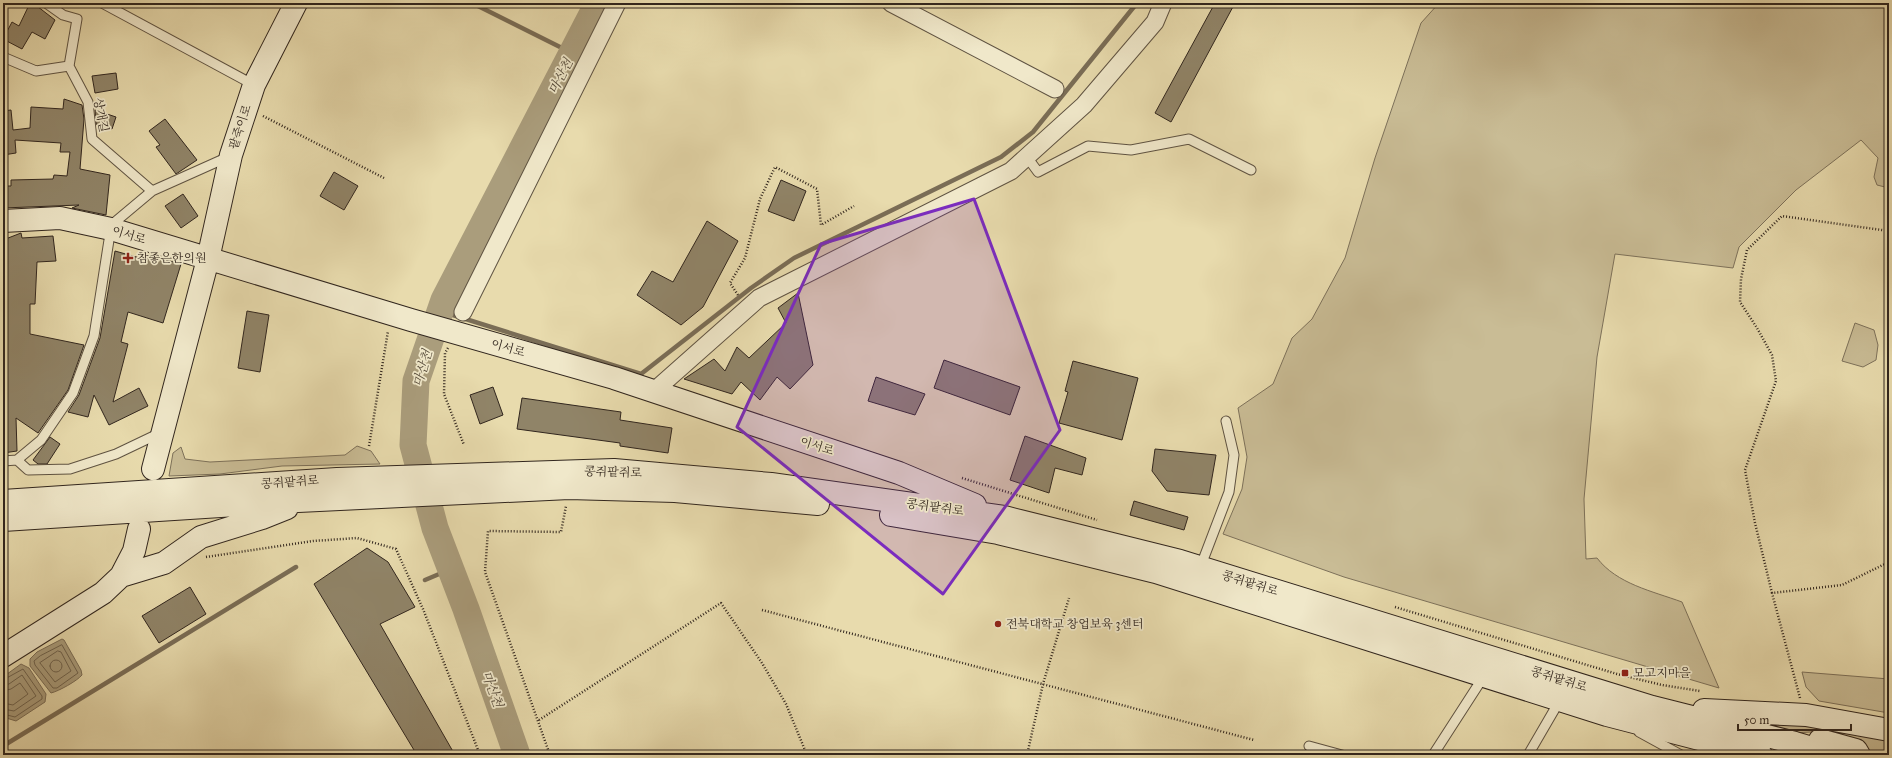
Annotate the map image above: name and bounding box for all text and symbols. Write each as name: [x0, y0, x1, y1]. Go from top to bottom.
water label: 마산천: [545, 55, 577, 97]
street label: 상개길: [91, 97, 111, 133]
street label: 팥죽이로: [226, 102, 254, 151]
street label: 이서로: [110, 223, 148, 247]
place label: 참좋은한의원: [137, 251, 207, 265]
marker: 참좋은한의원: [122, 252, 134, 264]
street label: 이서로: [489, 336, 527, 360]
water label: 마산천: [410, 347, 436, 389]
street label: 이서로: [798, 434, 836, 458]
street label: 콩쥐팥쥐로: [584, 464, 643, 480]
street label: 콩쥐팥쥐로: [261, 473, 320, 491]
street label: 콩쥐팥쥐로: [905, 496, 965, 518]
street label: 콩쥐팥쥐로: [1220, 568, 1280, 598]
place label: 전북대학교 창업보육 3센터: [1006, 617, 1143, 631]
marker: 전북대학교 창업보육 3센터: [993, 619, 1003, 629]
street label: 콩쥐팥쥐로: [1529, 664, 1589, 694]
place label: 모고지마을: [1633, 666, 1691, 680]
marker: 모고지마을: [1620, 668, 1630, 678]
water label: 마산천: [478, 669, 507, 711]
scale bar: [1738, 706, 1851, 732]
text: 50 m: [1744, 713, 1769, 727]

